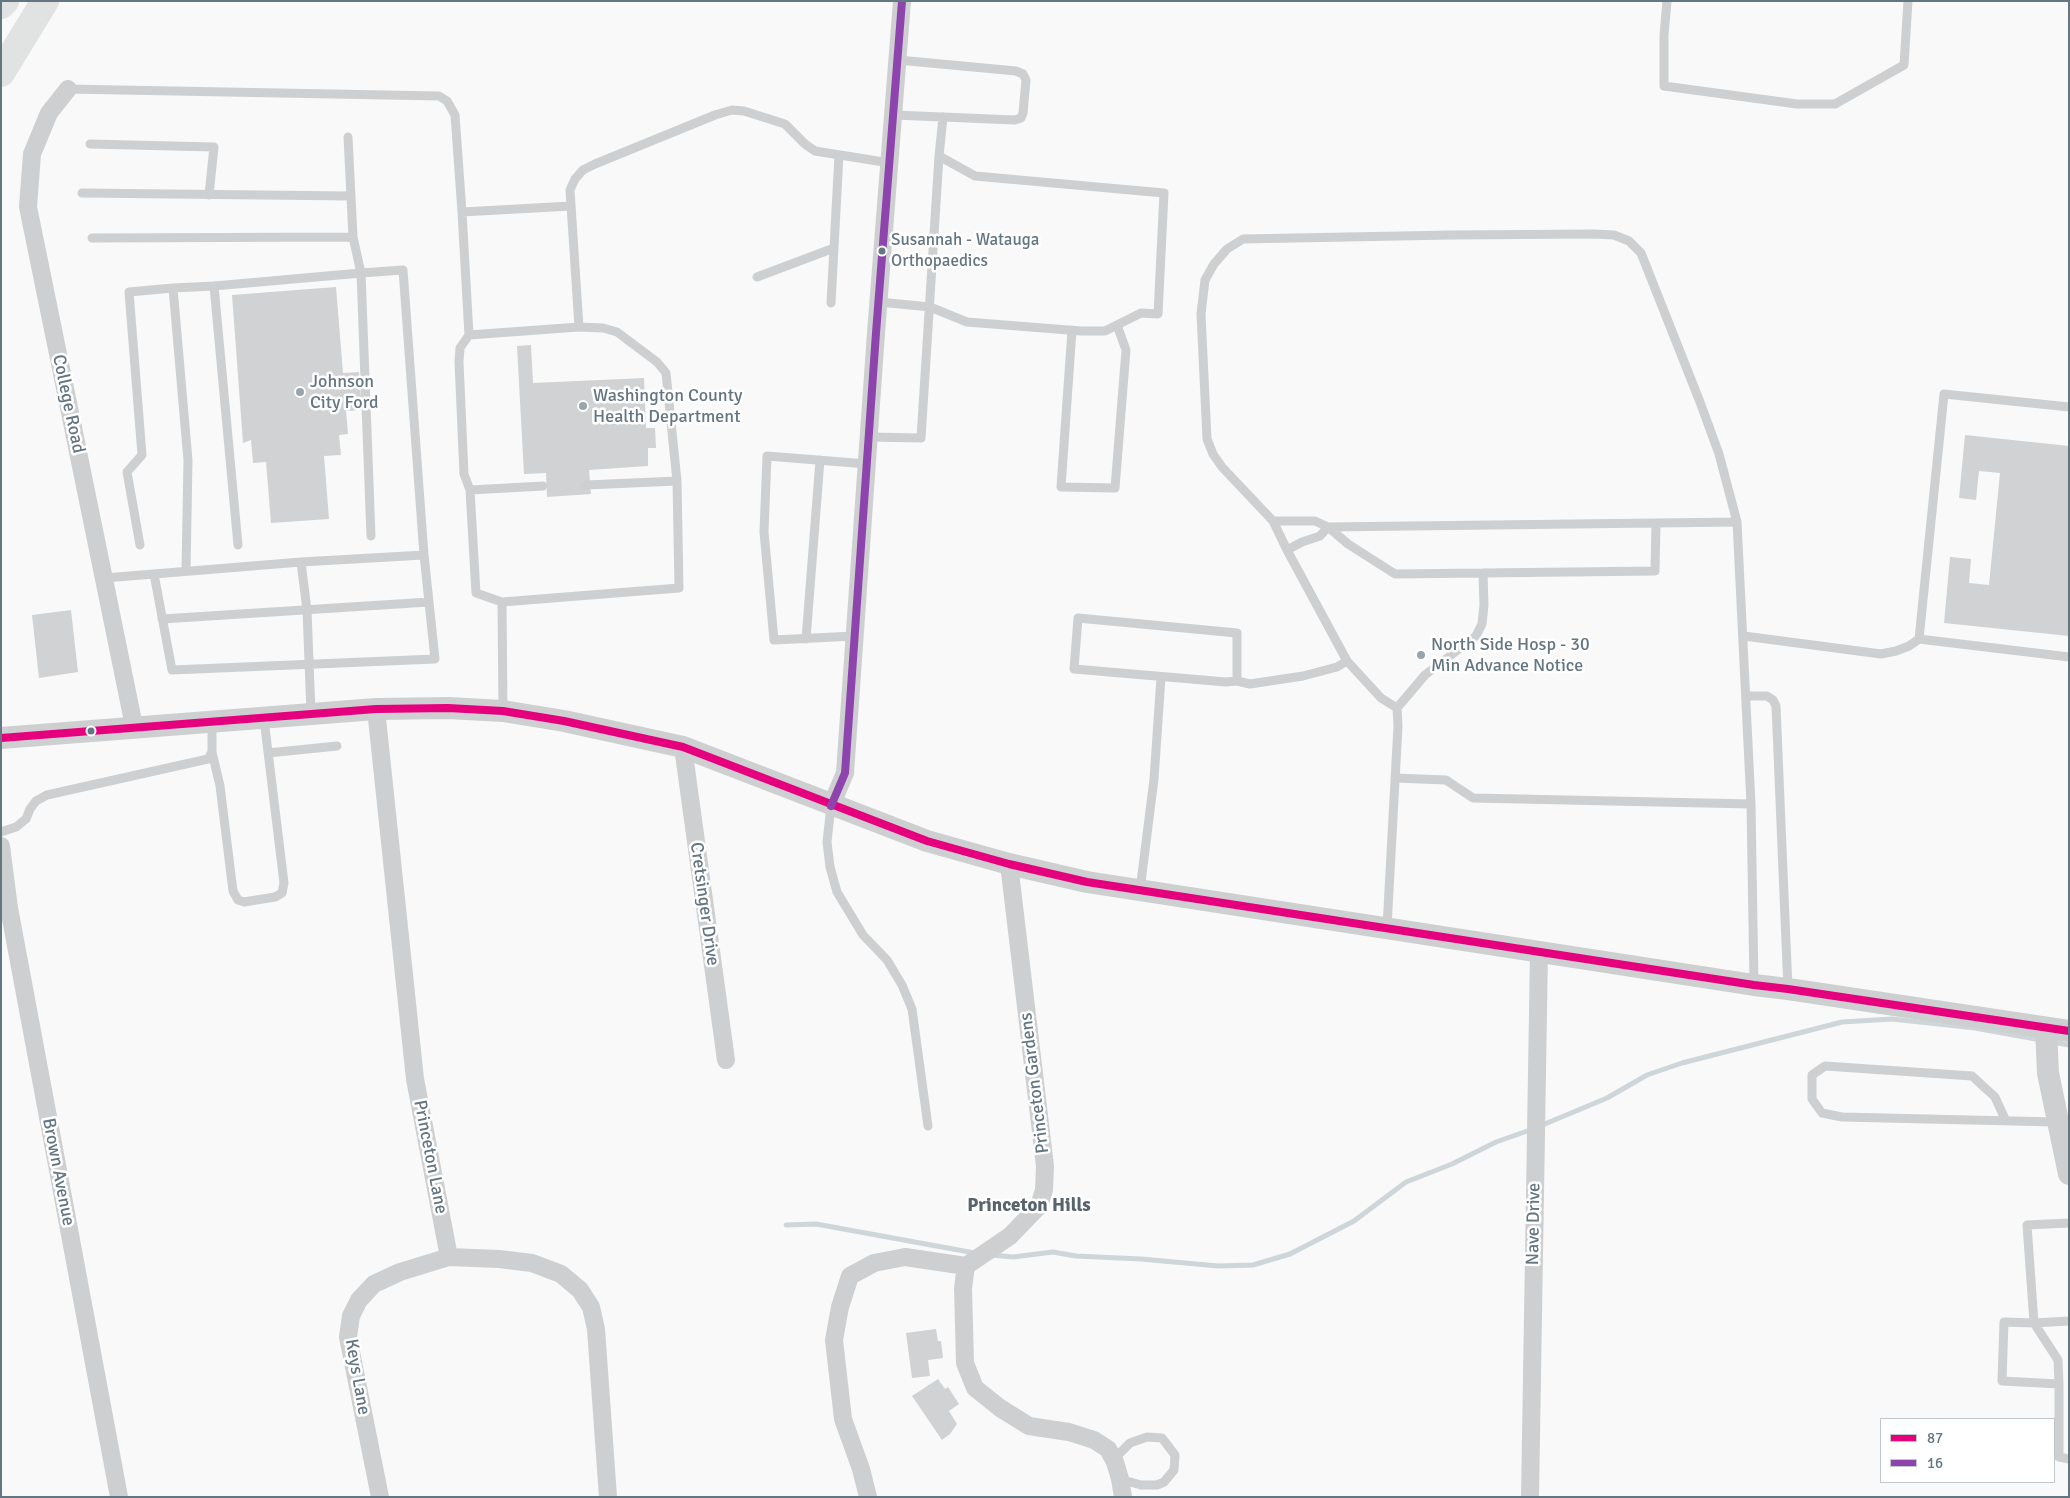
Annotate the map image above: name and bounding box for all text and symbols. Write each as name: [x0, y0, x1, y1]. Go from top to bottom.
place label: Susannah - Watauga Orthopaedics: [891, 231, 1039, 271]
marker: Susannah - Watauga Orthopaedics: [877, 246, 887, 256]
street label: College Road: [47, 353, 89, 455]
place label: Johnson City Ford: [310, 371, 379, 414]
place label: Washington County Health Department: [593, 385, 742, 428]
marker: Johnson City Ford: [294, 386, 306, 398]
marker: Washington County Health Department: [577, 400, 589, 412]
place label: North Side Hosp - 30 Min Advance Notice: [1431, 634, 1590, 676]
marker: North Side Hosp - 30 Min Advance Notice: [1415, 649, 1427, 661]
unlabelled marker: [86, 726, 96, 736]
street label: Cretsinger Drive: [685, 841, 723, 967]
street label: Princeton Gardens: [1016, 1011, 1054, 1155]
street label: Princeton Lane: [408, 1098, 452, 1216]
street label: Brown Avenue: [37, 1116, 79, 1228]
street label: Nave Drive: [1522, 1183, 1546, 1265]
district label: Princeton Hills: [967, 1195, 1091, 1217]
street label: Keys Lane: [340, 1337, 374, 1417]
legend: [1880, 1418, 2055, 1483]
text: 87: [1927, 1429, 1943, 1447]
text: 16: [1927, 1454, 1943, 1472]

